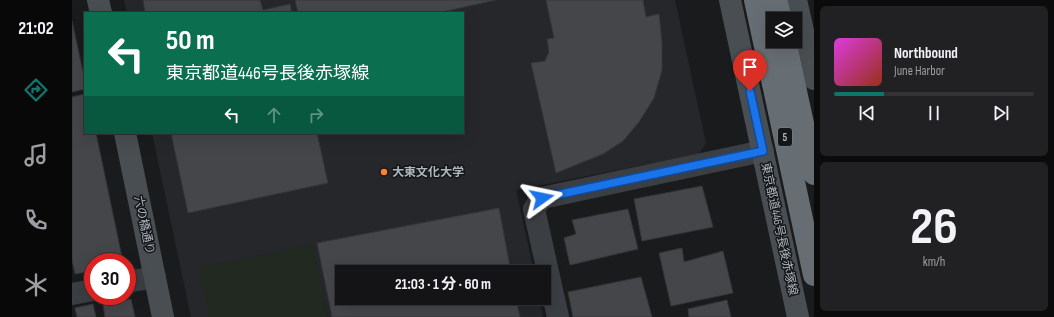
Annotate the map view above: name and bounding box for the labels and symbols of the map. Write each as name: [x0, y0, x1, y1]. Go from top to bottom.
pin: [733, 50, 767, 91]
road number: 5: [778, 128, 792, 146]
street label: 東京都道446号長後赤塚線: [758, 161, 800, 297]
place label: 大東文化大学: [392, 165, 464, 180]
marker: 大東文化大学: [379, 167, 389, 177]
position arrow: [521, 177, 563, 219]
street label: 六の橋通り: [130, 194, 158, 256]
speed limit sign: 30: [84, 253, 136, 305]

